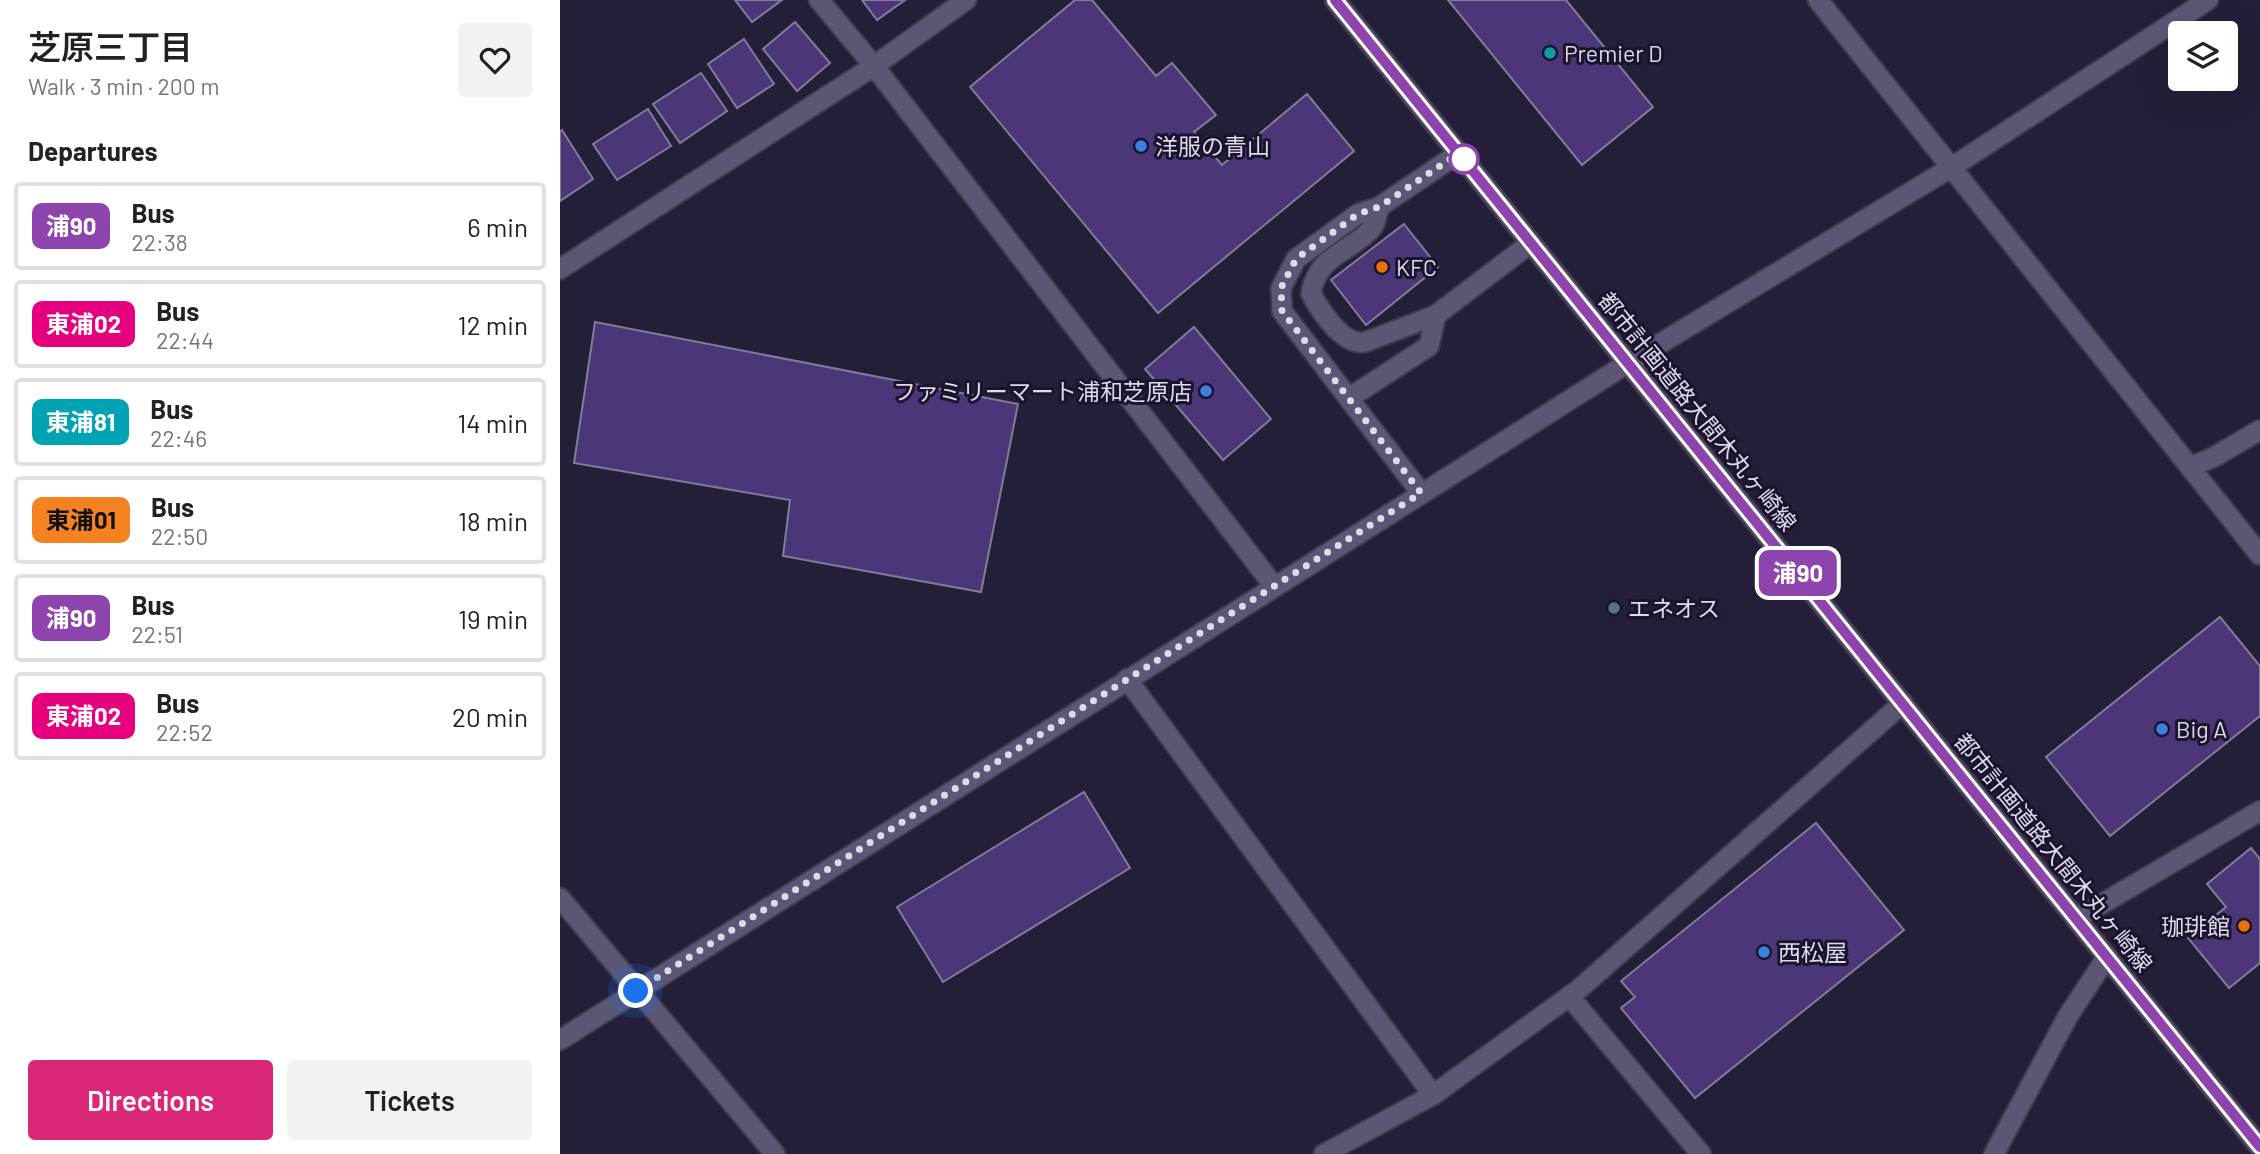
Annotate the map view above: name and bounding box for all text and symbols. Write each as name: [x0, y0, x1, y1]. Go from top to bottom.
map controls: [2168, 21, 2238, 91]
button: layers: [2168, 21, 2238, 91]
button: heart: [458, 23, 532, 97]
text: 芝原三丁目: [28, 26, 193, 66]
place label: Premier D: [1564, 39, 1662, 67]
marker: Premier D: [1542, 45, 1558, 61]
text: Walk · 3 min · 200 m: [28, 72, 219, 100]
place label: 洋服の青山: [1155, 132, 1270, 160]
text: Departures: [28, 135, 158, 166]
marker: 洋服の青山: [1133, 138, 1149, 154]
unlabelled marker: [1449, 144, 1479, 174]
text: Bus: [131, 197, 175, 228]
text: 浦90: [46, 211, 96, 240]
text: 6 min: [467, 211, 528, 242]
text: 22:38: [131, 228, 188, 256]
place label: KFC: [1396, 253, 1437, 281]
marker: KFC: [1374, 259, 1390, 275]
street label: 都市計画道路大間木丸ヶ崎線: [1593, 286, 1803, 536]
text: Bus: [156, 295, 199, 326]
text: 東浦02: [46, 309, 121, 338]
text: 12 min: [458, 309, 528, 340]
text: 22:44: [156, 326, 214, 354]
place label: ファミリーマート浦和芝原店: [893, 377, 1192, 405]
marker: ファミリーマート浦和芝原店: [1198, 383, 1214, 399]
text: Bus: [150, 393, 193, 424]
text: 東浦81: [46, 407, 115, 436]
text: 14 min: [457, 407, 528, 438]
text: 22:46: [150, 424, 207, 452]
text: Bus: [151, 491, 194, 522]
text: 東浦01: [46, 505, 116, 534]
text: 18 min: [458, 505, 528, 536]
text: 22:50: [151, 522, 208, 550]
line badge: 浦90: [1758, 550, 1838, 596]
text: 浦90: [1773, 558, 1823, 587]
text: Bus: [131, 589, 175, 620]
place label: エネオス: [1628, 594, 1720, 622]
marker: エネオス: [1606, 600, 1622, 616]
text: 浦90: [46, 603, 96, 632]
text: 19 min: [458, 603, 528, 634]
text: 22:51: [131, 620, 183, 648]
text: Bus: [156, 687, 199, 718]
text: 東浦02: [46, 701, 121, 730]
text: 20 min: [452, 701, 528, 732]
place label: Big A: [2176, 715, 2227, 743]
text: 22:52: [156, 718, 213, 746]
marker: Big A: [2154, 721, 2170, 737]
street label: 都市計画道路大間木丸ヶ崎線: [1949, 727, 2159, 977]
place label: 珈琲館: [2161, 912, 2230, 940]
marker: 珈琲館: [2236, 918, 2252, 934]
place label: 西松屋: [1778, 938, 1847, 966]
marker: 西松屋: [1756, 944, 1772, 960]
your location: [618, 973, 653, 1008]
button: Directions: [28, 1060, 273, 1140]
button: Tickets: [287, 1060, 532, 1140]

